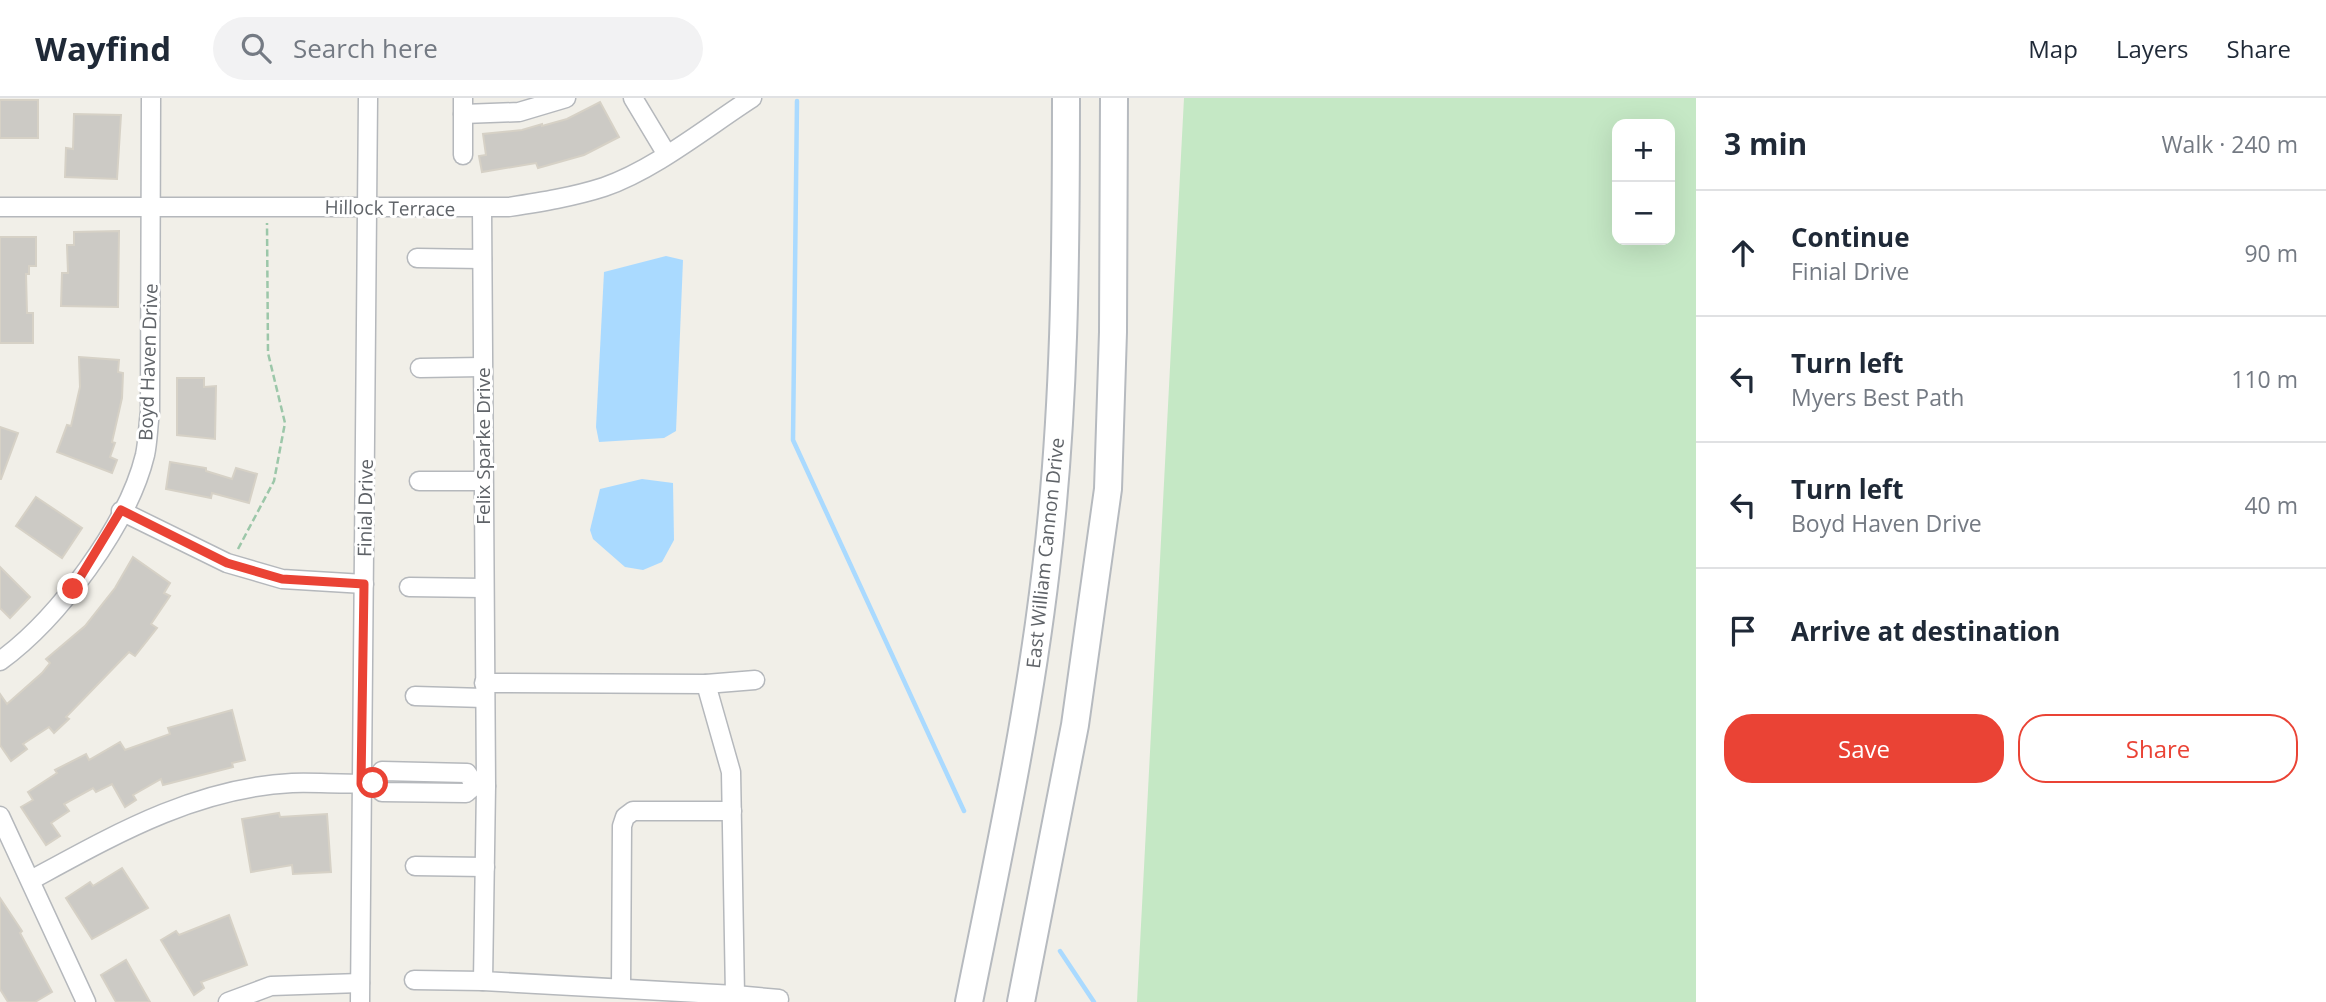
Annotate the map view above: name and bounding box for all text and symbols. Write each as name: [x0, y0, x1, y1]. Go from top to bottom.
search box: [213, 17, 703, 80]
text: Wayfind: [35, 26, 171, 71]
icon: search: [237, 29, 275, 67]
text: Search here: [293, 30, 438, 66]
text: Map: [2028, 32, 2078, 65]
text: Layers: [2116, 32, 2189, 65]
text: Share: [2227, 32, 2291, 65]
map controls: [1612, 119, 1675, 245]
button: +: [1612, 119, 1675, 182]
text: 3 min: [1724, 123, 1807, 164]
text: Walk · 240 m: [2161, 128, 2298, 160]
button: −: [1612, 182, 1675, 245]
street label: Hillock Terrace: [324, 194, 456, 222]
text: Continue: [1791, 219, 1910, 255]
icon: ahead: [1724, 234, 1762, 272]
text: 90 m: [2244, 237, 2298, 269]
text: Finial Drive: [1791, 255, 1909, 287]
street label: Boyd Haven Drive: [132, 283, 164, 441]
text: Turn left: [1791, 345, 1903, 381]
icon: left: [1724, 360, 1762, 398]
text: 110 m: [2231, 363, 2298, 395]
street label: Felix Sparke Drive: [470, 367, 496, 525]
text: Myers Best Path: [1791, 381, 1964, 413]
street label: East William Cannon Drive: [1020, 436, 1070, 670]
street label: Finial Drive: [351, 459, 379, 557]
text: Turn left: [1791, 471, 1903, 507]
icon: left: [1724, 486, 1762, 524]
text: 40 m: [2244, 489, 2298, 521]
text: Boyd Haven Drive: [1791, 507, 1982, 539]
route end: [57, 573, 88, 604]
icon: arrive: [1724, 612, 1762, 650]
text: Arrive at destination: [1791, 613, 2060, 649]
button: Save: [1724, 714, 2004, 783]
button: Share: [2018, 714, 2298, 783]
route start: [357, 767, 388, 798]

